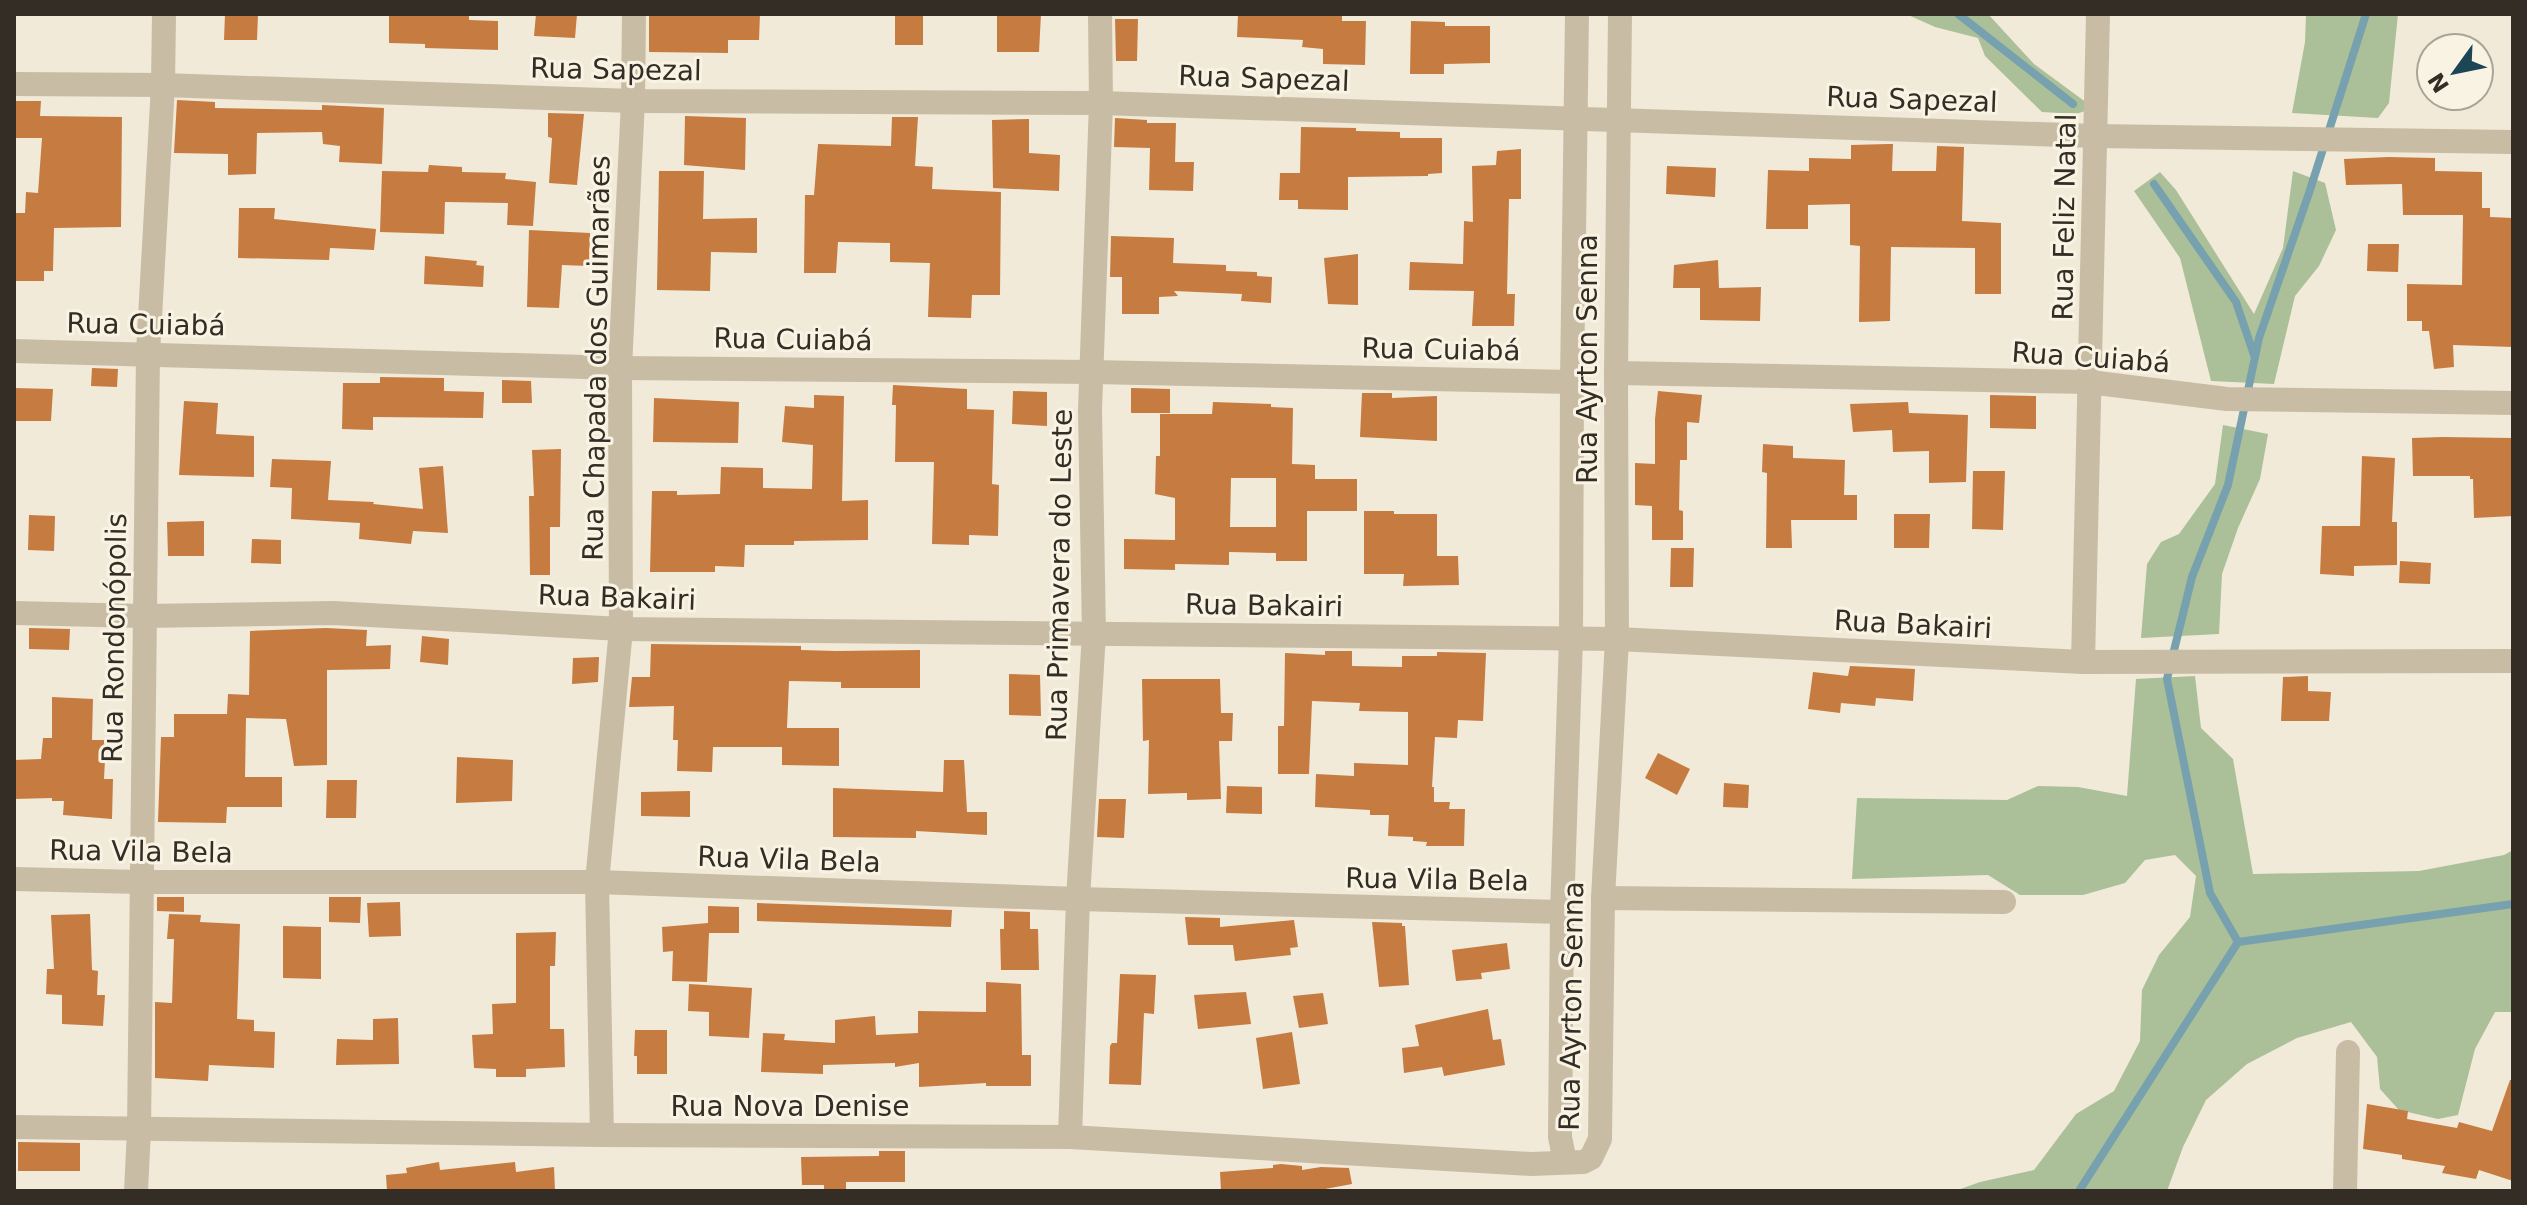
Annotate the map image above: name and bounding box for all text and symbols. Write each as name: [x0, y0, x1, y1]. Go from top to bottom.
north arrow: [2415, 32, 2495, 112]
street label: Rua Sapezal: [530, 52, 702, 87]
street label: Rua Sapezal: [1178, 59, 1350, 98]
text: N: [2423, 68, 2454, 97]
street label: Rua Sapezal: [1826, 80, 1998, 119]
street label: Rua Feliz Natal: [2046, 113, 2083, 321]
street label: Rua Chapada dos Guimarães: [576, 155, 617, 561]
street label: Rua Ayrton Senna: [1571, 234, 1604, 484]
street label: Rua Cuiabá: [66, 307, 226, 342]
street label: Rua Cuiabá: [713, 322, 873, 357]
street label: Rua Cuiabá: [1361, 332, 1521, 367]
street label: Rua Cuiabá: [2010, 335, 2172, 380]
street label: Rua Primavera do Leste: [1040, 409, 1079, 741]
street label: Rua Rondonópolis: [96, 513, 133, 763]
street label: Rua Bakairi: [537, 578, 697, 617]
street label: Rua Bakairi: [1185, 588, 1343, 623]
street label: Rua Bakairi: [1833, 604, 1993, 645]
street label: Rua Vila Bela: [49, 833, 233, 870]
street label: Rua Vila Bela: [697, 840, 881, 879]
street label: Rua Vila Bela: [1345, 861, 1529, 898]
street label: Rua Ayrton Senna: [1553, 881, 1590, 1131]
street label: Rua Nova Denise: [671, 1090, 909, 1123]

